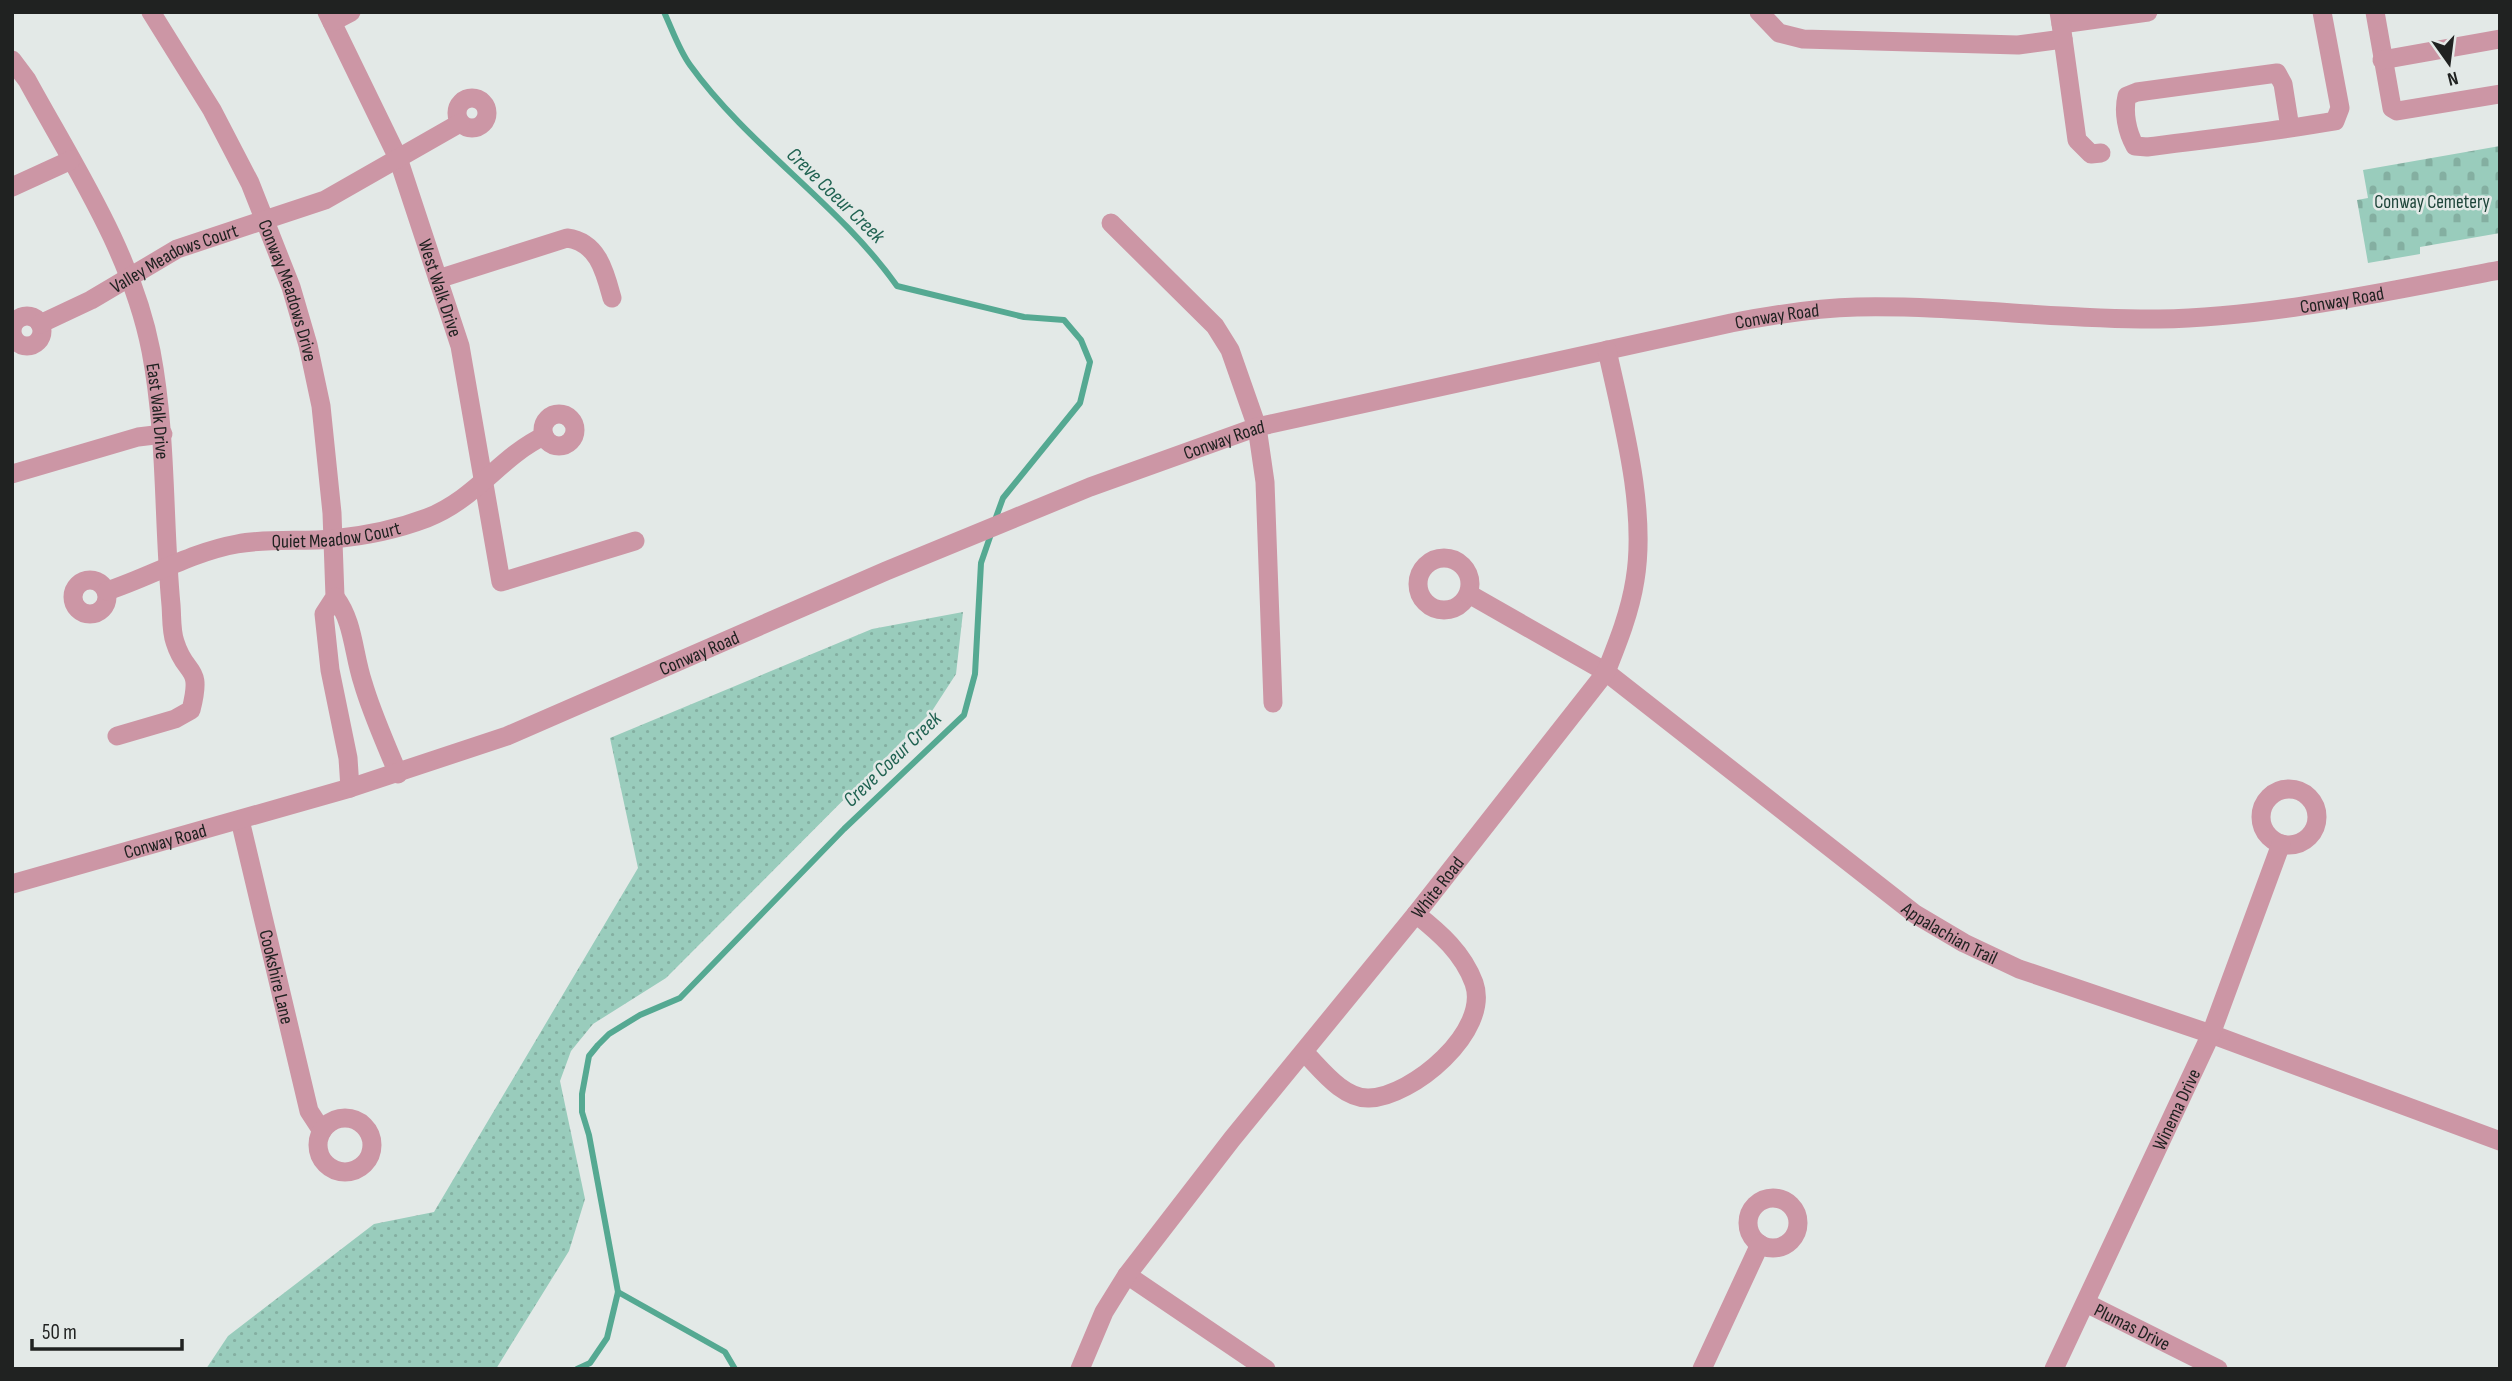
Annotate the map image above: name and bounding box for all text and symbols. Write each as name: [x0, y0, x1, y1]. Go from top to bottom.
north arrow: [2414, 28, 2484, 98]
text: N: [2445, 66, 2460, 90]
water label: Creve Coeur Creek: [781, 142, 891, 249]
park label: Conway Cemetery: [2374, 191, 2491, 214]
street label: Conway Meadows Drive: [253, 216, 321, 364]
street label: Valley Meadows Court: [107, 220, 241, 299]
street label: West Walk Drive: [413, 236, 466, 340]
street label: Conway Road: [2299, 282, 2386, 319]
street label: Conway Road: [1733, 299, 1820, 335]
street label: East Walk Drive: [140, 361, 173, 460]
street label: Conway Road: [1181, 416, 1267, 465]
street label: Quiet Meadow Court: [271, 517, 403, 554]
street label: Conway Road: [656, 626, 743, 681]
water label: Creve Coeur Creek: [838, 706, 947, 812]
street label: Conway Road: [121, 819, 209, 865]
street label: White Road: [1407, 853, 1470, 924]
street label: Appalachian Trail: [1896, 897, 2001, 970]
street label: Cookshire Lane: [253, 927, 298, 1027]
street label: Winema Drive: [2148, 1065, 2206, 1154]
street label: Plumas Drive: [2090, 1299, 2174, 1356]
scale bar: [32, 1308, 182, 1352]
text: 50 m: [42, 1320, 77, 1345]

